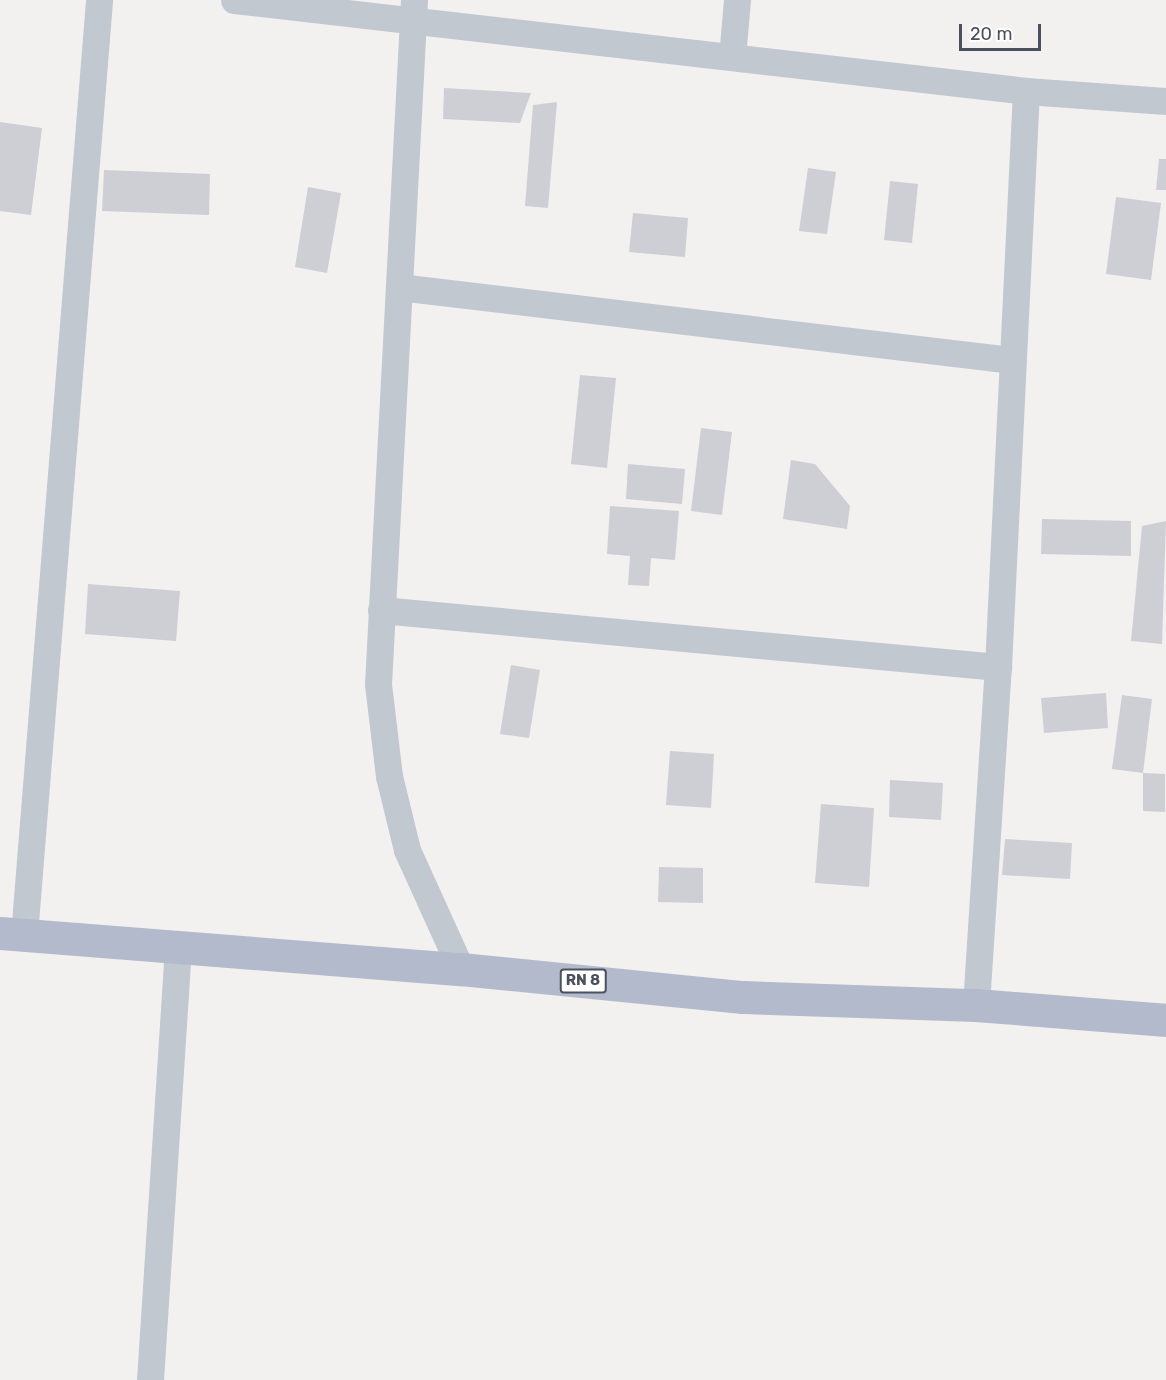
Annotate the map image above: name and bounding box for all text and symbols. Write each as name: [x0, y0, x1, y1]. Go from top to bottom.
scale bar: [962, 12, 1044, 50]
text: 20 m: [970, 23, 1012, 45]
road number: RN 8: [559, 969, 607, 993]

